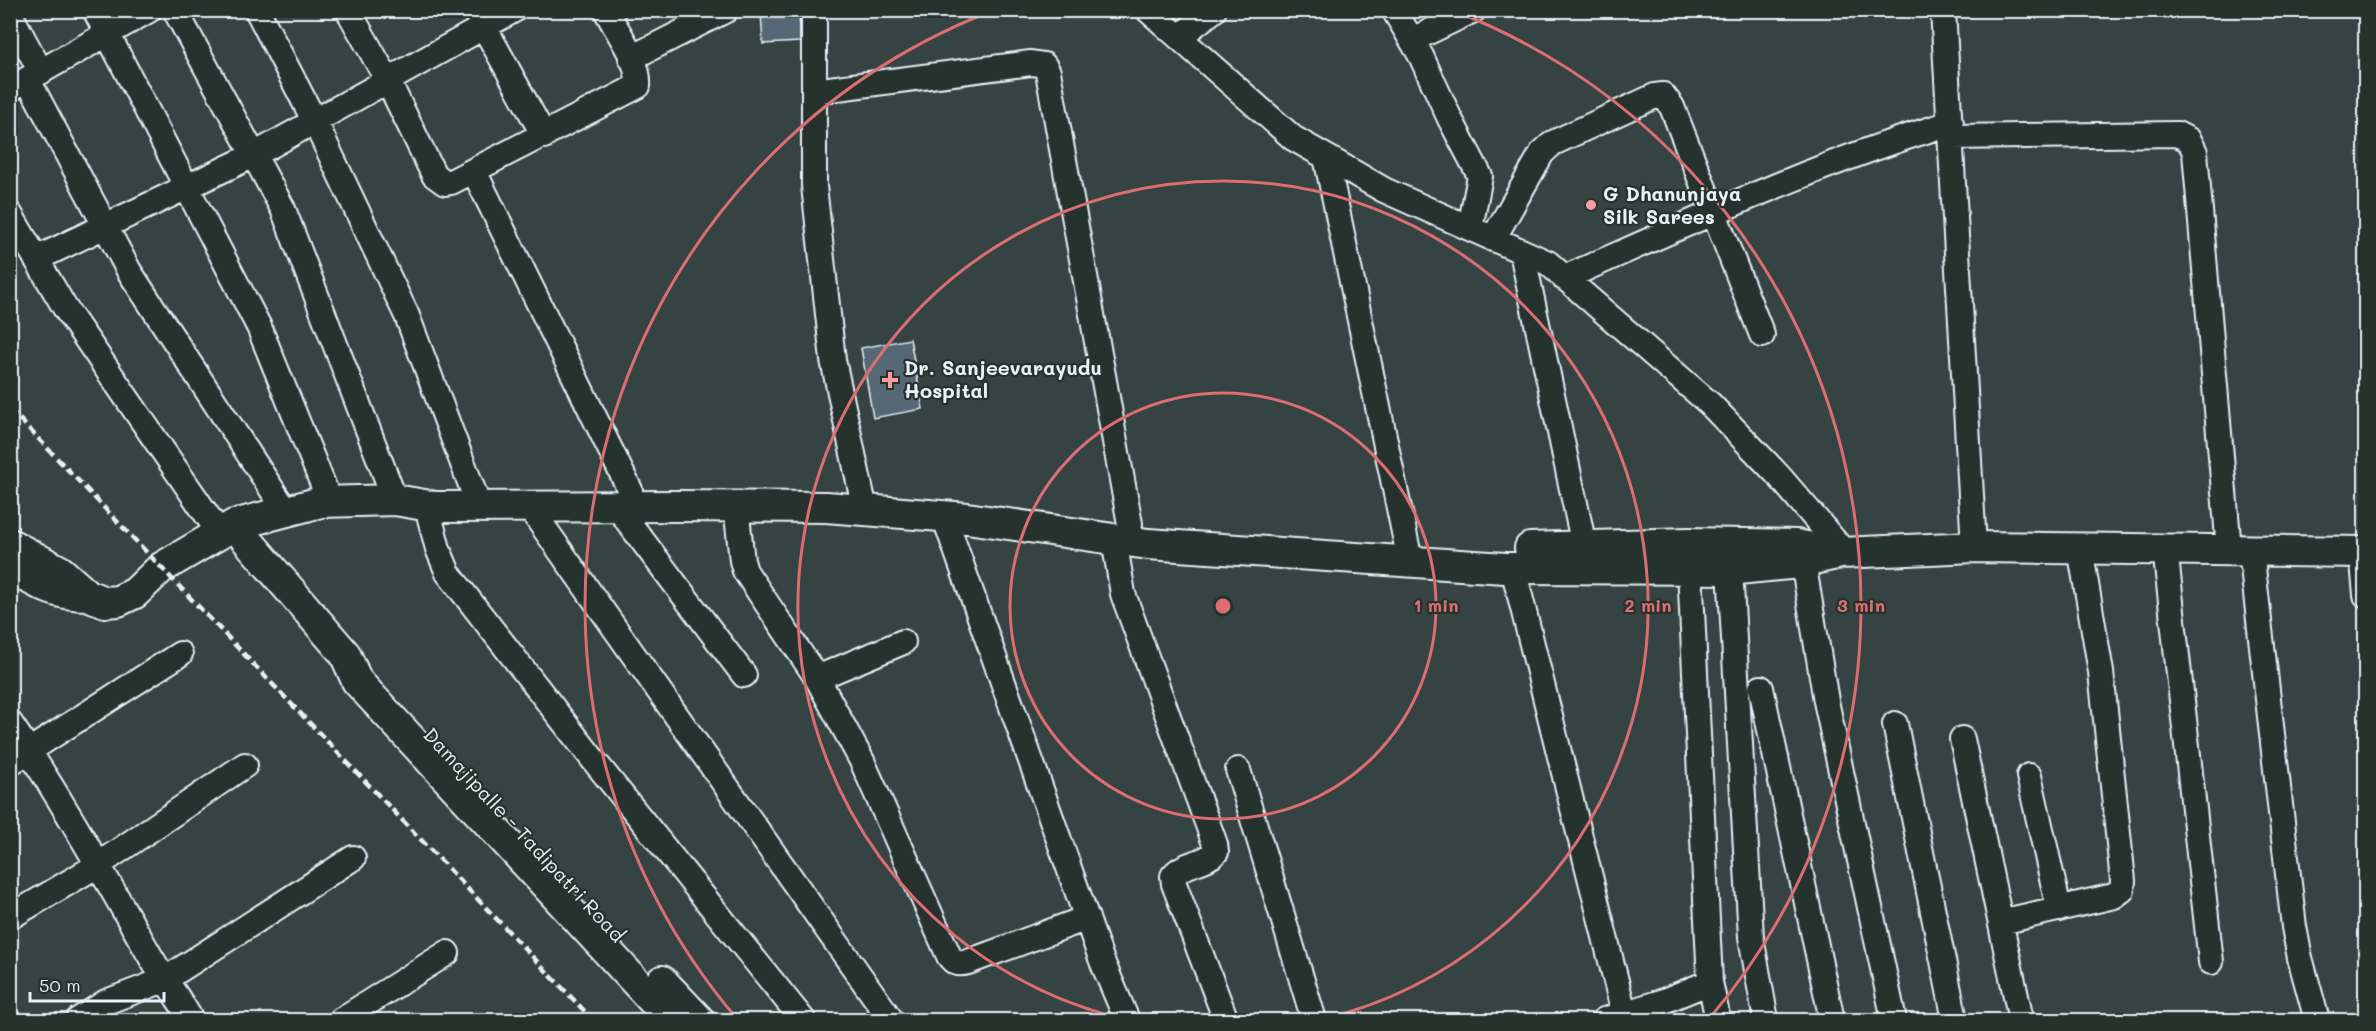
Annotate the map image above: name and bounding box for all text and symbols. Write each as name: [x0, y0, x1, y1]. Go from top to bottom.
place label: G Dhanunjaya Silk Sarees: [1603, 180, 1741, 229]
marker: G Dhanunjaya Silk Sarees: [1584, 198, 1598, 212]
place label: Dr. Sanjeevarayudu Hospital: [904, 354, 1102, 403]
marker: Dr. Sanjeevarayudu Hospital: [881, 371, 899, 389]
text: 1 min: [1413, 593, 1459, 617]
text: 2 min: [1624, 593, 1672, 617]
text: 3 min: [1837, 593, 1885, 617]
centre of rings: [1213, 596, 1233, 616]
street label: Damajipalle - Tadipatri Road: [418, 721, 631, 947]
scale bar: [30, 965, 164, 1003]
text: 50 m: [39, 973, 81, 997]

